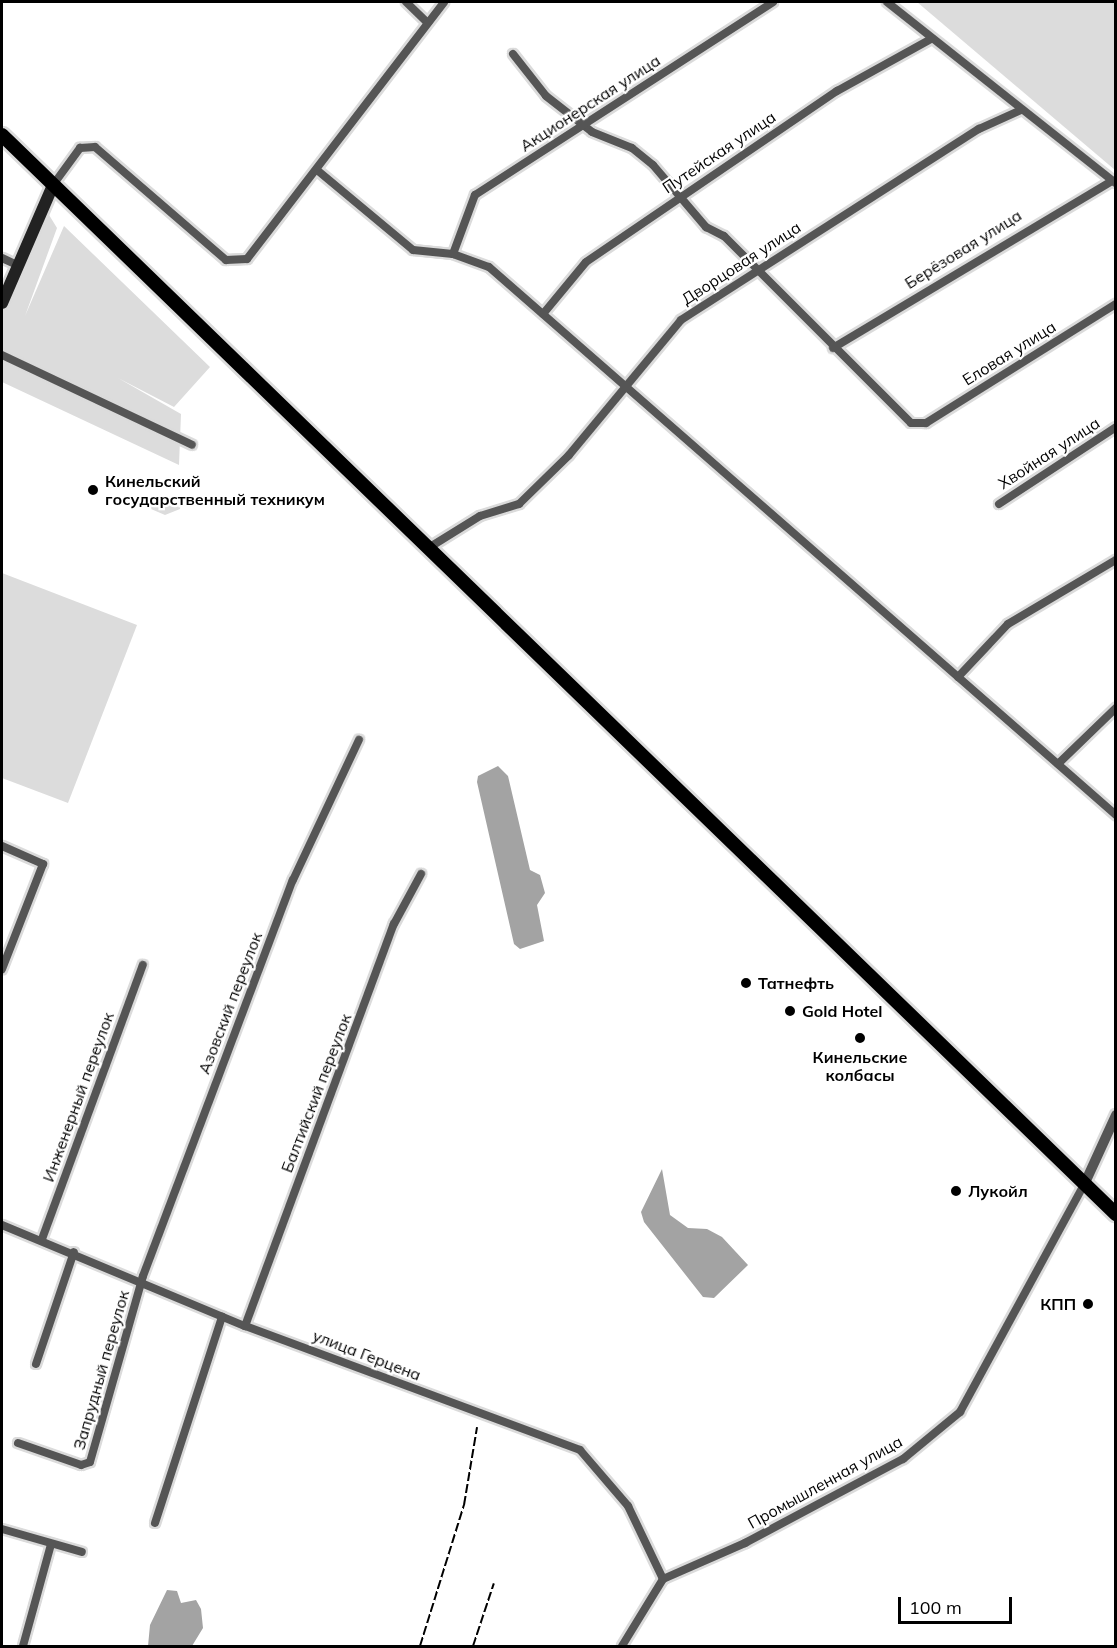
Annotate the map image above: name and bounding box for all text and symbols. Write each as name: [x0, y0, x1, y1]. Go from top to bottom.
street label: Акционерская улица: [516, 51, 664, 155]
street label: Путейская улица: [659, 107, 779, 197]
street label: Берёзовая улица: [901, 205, 1025, 293]
street label: Дворцовая улица: [678, 217, 804, 309]
street label: Еловая улица: [959, 317, 1059, 389]
street label: Хвойная улица: [995, 413, 1103, 493]
place label: Кинельский государственный техникум: [105, 471, 325, 509]
marker: Кинельский государственный техникум: [86, 483, 100, 497]
street label: Азовский переулок: [194, 929, 266, 1077]
place label: Татнефть: [758, 973, 834, 993]
marker: Татнефть: [739, 976, 753, 990]
place label: Gold Hotel: [802, 1001, 882, 1021]
marker: Gold Hotel: [783, 1004, 797, 1018]
street label: Инженерный переулок: [38, 1010, 118, 1184]
street label: Балтийский переулок: [277, 1011, 355, 1175]
marker: Кинельские колбасы: [853, 1031, 867, 1045]
place label: Кинельские колбасы: [813, 1047, 907, 1085]
place label: Лукойл: [968, 1181, 1028, 1201]
marker: Лукойл: [949, 1184, 963, 1198]
street label: Запрудный переулок: [69, 1288, 133, 1452]
place label: КПП: [1040, 1294, 1076, 1314]
marker: КПП: [1081, 1297, 1095, 1311]
street label: улица Герцена: [310, 1326, 424, 1384]
street label: Промышленная улица: [744, 1431, 906, 1533]
scale bar: [901, 1585, 1015, 1623]
text: 100 m: [909, 1596, 962, 1619]

